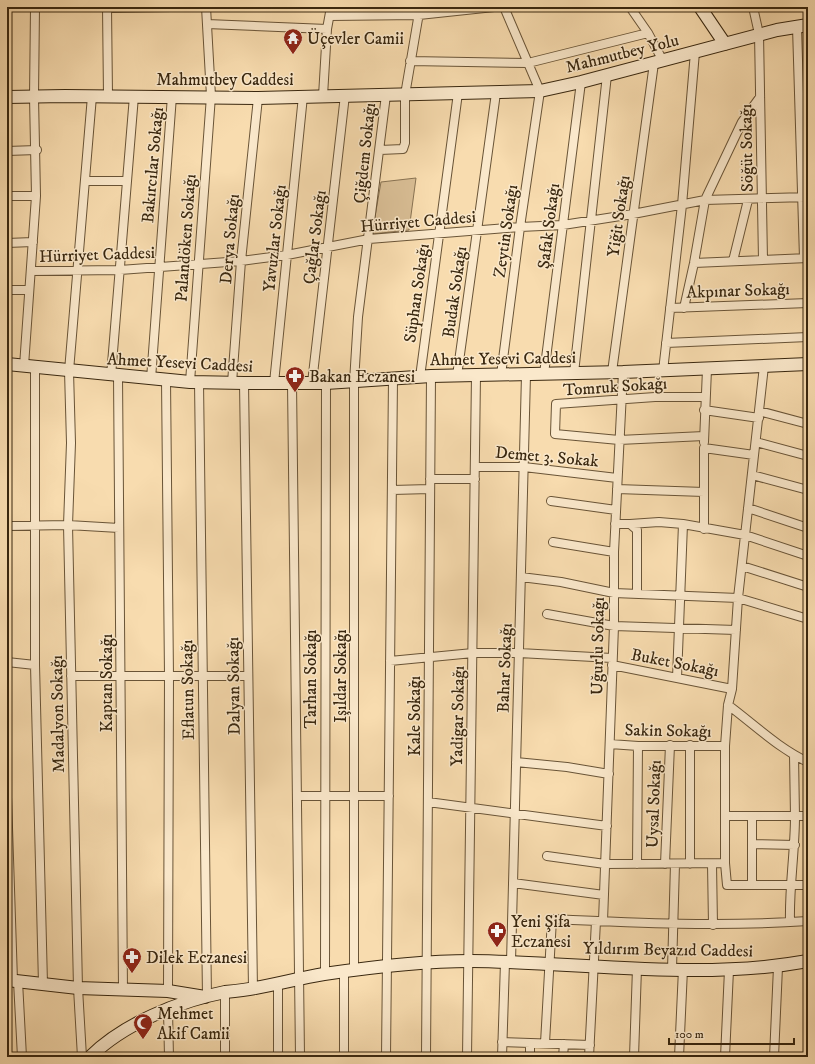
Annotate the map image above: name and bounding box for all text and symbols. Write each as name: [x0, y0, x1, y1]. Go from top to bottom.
temple icon: Üçevler Camii: [282, 27, 304, 55]
place label: Üçevler Camii: [307, 28, 404, 50]
street label: Mahmutbey Yolu: [563, 29, 681, 79]
street label: Mahmutbey Caddesi: [156, 69, 294, 91]
street label: Çiğdem Sokağı: [349, 102, 381, 205]
street label: Söğüt Sokağı: [735, 104, 759, 192]
street label: Bakırcılar Sokağı: [137, 106, 169, 224]
street label: Palandöken Sokağı: [171, 173, 201, 303]
street label: Yiğit Sokağı: [602, 174, 636, 258]
street label: Şafak Sokağı: [533, 182, 565, 270]
street label: Yavuzlar Sokağı: [258, 183, 292, 293]
street label: Zeytin Sokağı: [489, 183, 523, 279]
street label: Çağlar Sokağı: [298, 189, 332, 285]
street label: Derya Sokağı: [215, 193, 245, 285]
street label: Hürriyet Caddesi: [359, 206, 477, 238]
street label: Hürriyet Caddesi: [39, 242, 155, 268]
street label: Süphan Sokağı: [399, 242, 435, 344]
street label: Budak Sokağı: [438, 245, 472, 339]
street label: Akpınar Sokağı: [686, 278, 790, 304]
street label: Ahmet Yesevi Caddesi: [430, 347, 576, 371]
street label: Ahmet Yesevi Caddesi: [106, 348, 253, 378]
pharmacy icon: Bakan Eczanesi: [284, 365, 306, 393]
place label: Bakan Eczanesi: [309, 366, 415, 388]
street label: Tomruk Sokağı: [562, 372, 668, 402]
street label: Demet 3. Sokak: [494, 442, 600, 473]
street label: Uğurlu Sokağı: [586, 597, 610, 695]
street label: Bahar Sokağı: [492, 623, 518, 713]
street label: Işıldar Sokağı: [330, 629, 352, 723]
street label: Tarhan Sokağı: [300, 630, 322, 728]
street label: Kaptan Sokağı: [96, 634, 118, 732]
street label: Dalyan Sokağı: [222, 637, 246, 735]
street label: Eflatun Sokağı: [176, 640, 200, 740]
street label: Buket Sokağı: [629, 644, 720, 682]
street label: Madalyon Sokağı: [46, 655, 70, 773]
street label: Yadigar Sokağı: [446, 666, 470, 767]
street label: Kale Sokağı: [404, 676, 426, 756]
street label: Sakin Sokağı: [624, 719, 712, 743]
street label: Uysal Sokağı: [641, 760, 667, 848]
place label: Yeni Şifa Eczanesi: [511, 911, 571, 953]
pharmacy icon: Yeni Şifa Eczanesi: [486, 920, 508, 948]
street label: Yıldırım Beyazıd Caddesi: [583, 938, 753, 962]
pharmacy icon: Dilek Eczanesi: [121, 946, 143, 974]
place label: Dilek Eczanesi: [146, 947, 247, 969]
place label: Mehmet Akif Camii: [157, 1003, 230, 1045]
mosque icon: Mehmet Akif Camii: [132, 1012, 154, 1040]
scale bar: [669, 1020, 794, 1046]
text: 100 m: [675, 1027, 704, 1042]

